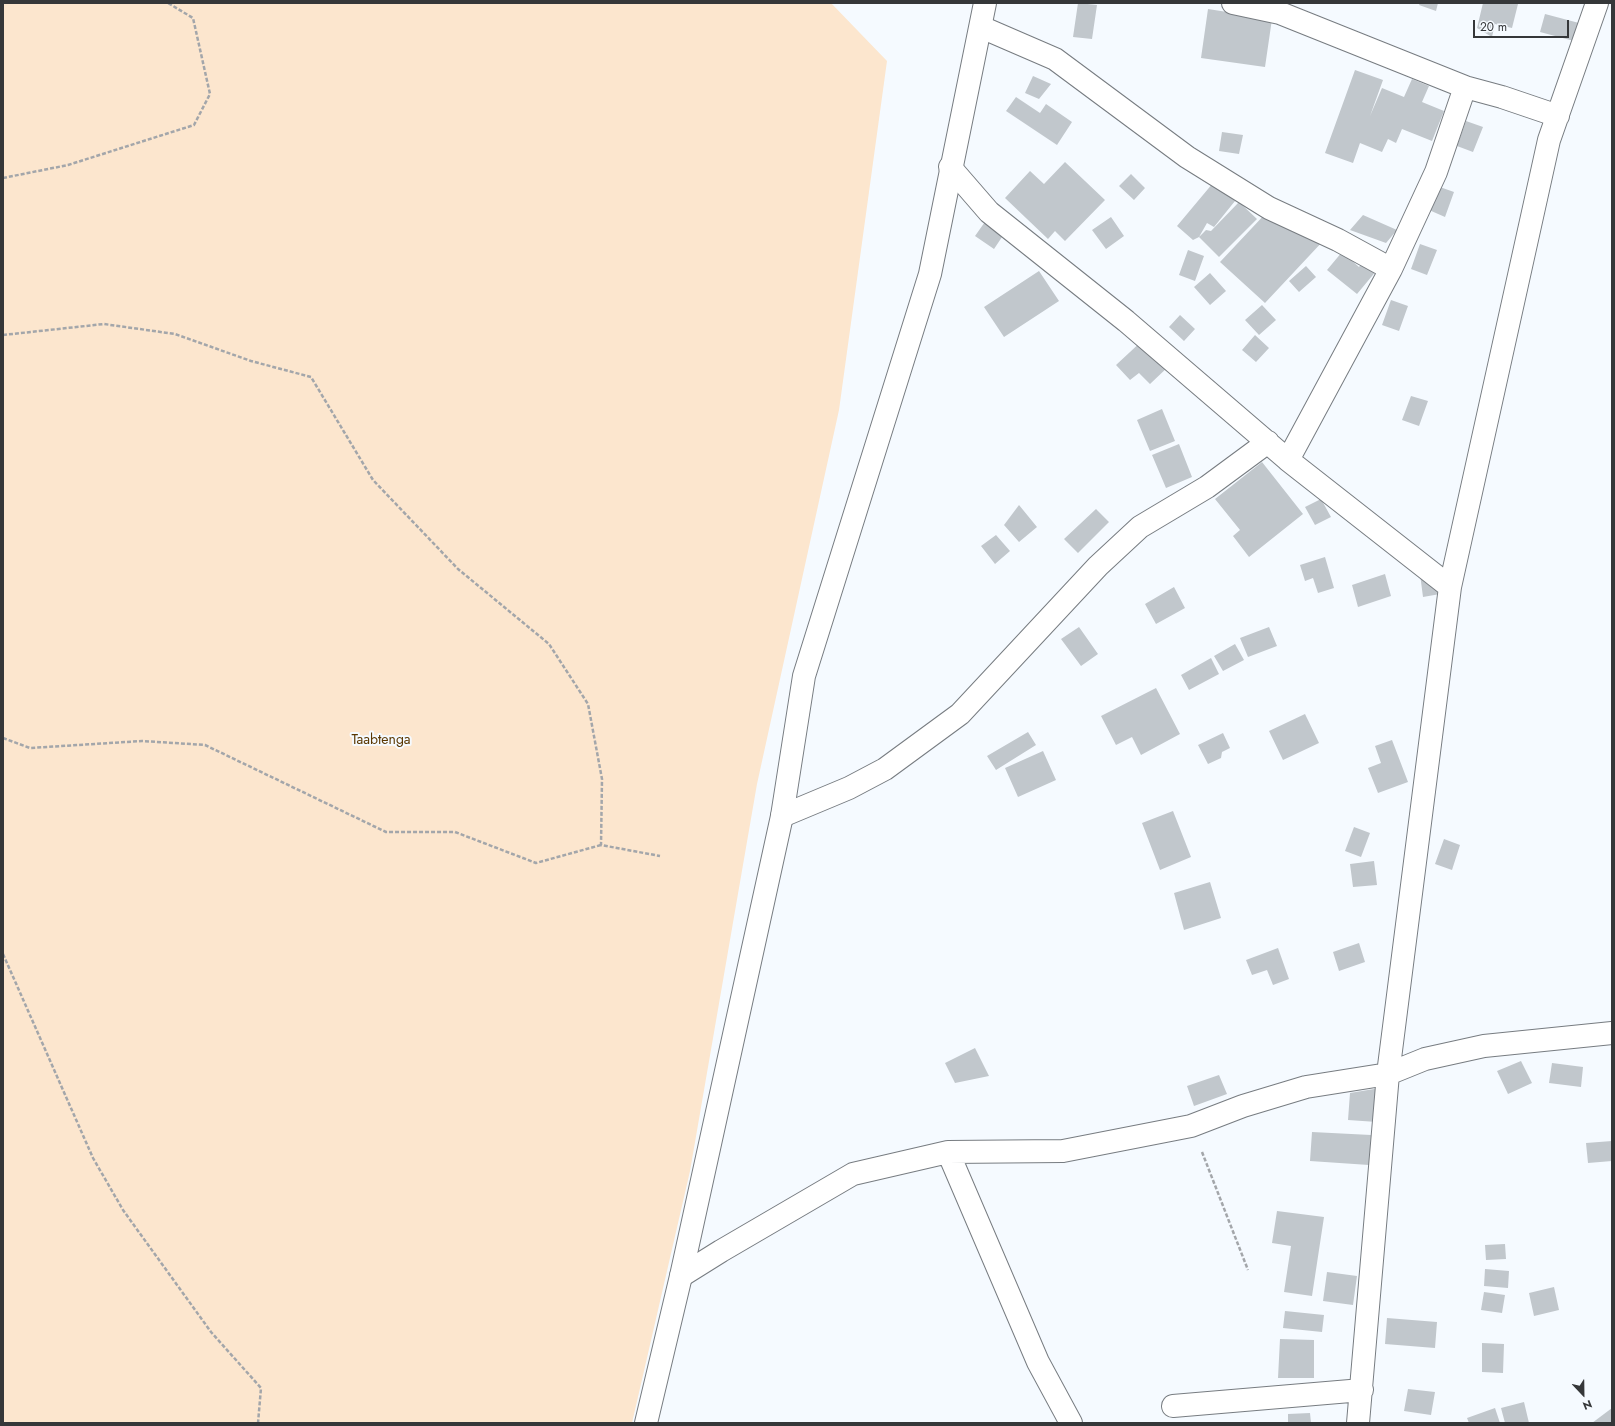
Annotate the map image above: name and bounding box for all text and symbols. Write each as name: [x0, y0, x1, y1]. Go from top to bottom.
scale bar: [1475, 12, 1571, 38]
text: 20 m: [1480, 18, 1507, 36]
park label: Taabtenga: [351, 733, 411, 749]
north arrow: [1563, 1374, 1603, 1414]
text: N: [1580, 1396, 1595, 1414]

